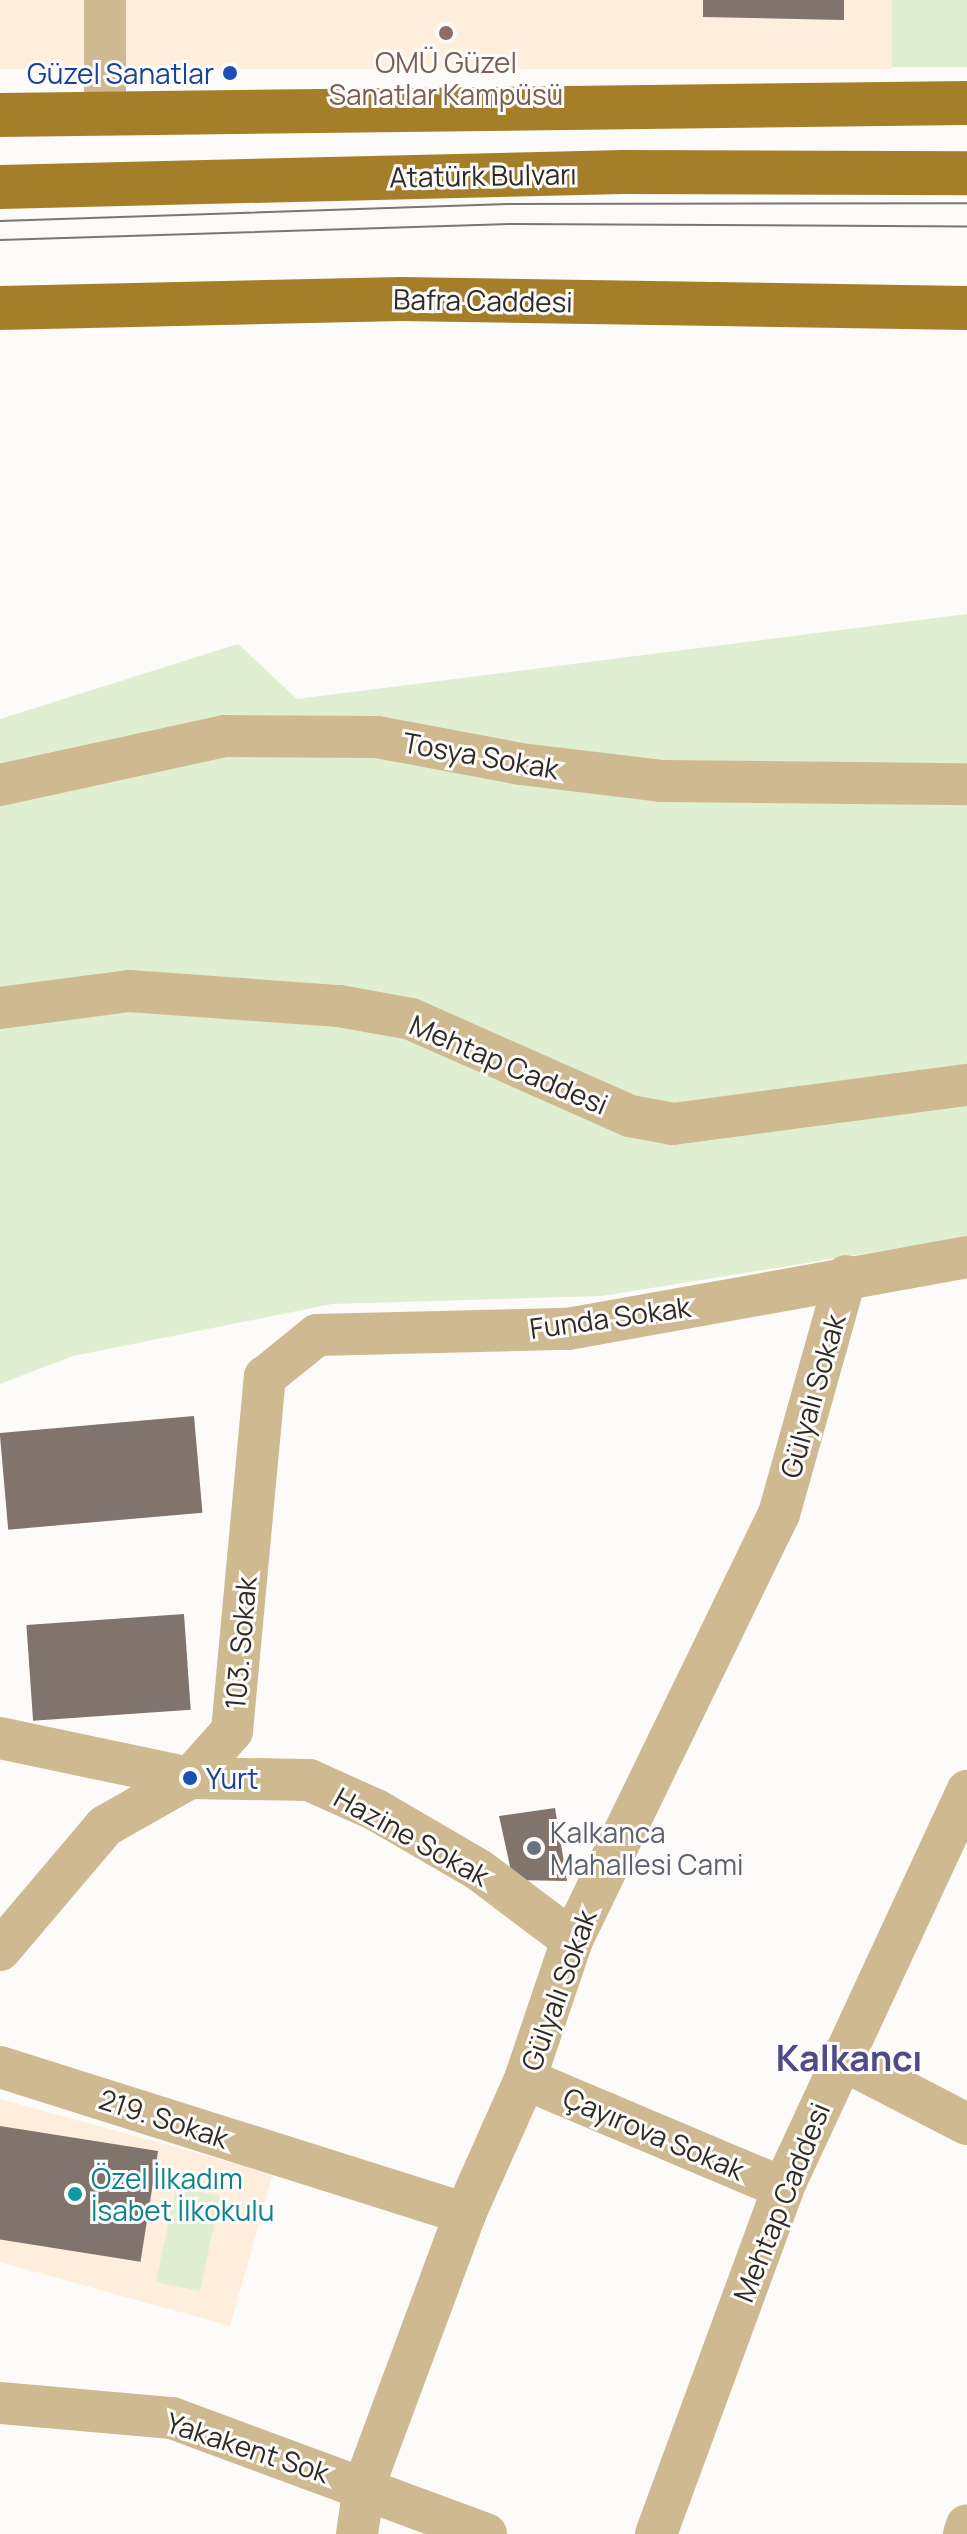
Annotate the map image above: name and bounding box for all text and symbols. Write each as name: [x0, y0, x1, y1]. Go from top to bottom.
marker: OMÜ Güzel Sanatlar Kampüsü: [437, 24, 455, 42]
place label: OMÜ Güzel Sanatlar Kampüsü: [329, 45, 563, 111]
place label: Güzel Sanatlar: [27, 56, 214, 90]
marker: Güzel Sanatlar: [221, 64, 239, 82]
street label: Atatürk Bulvarı: [389, 157, 577, 193]
street label: Bafra Caddesi: [393, 282, 573, 318]
street label: Tosya Sokak: [401, 725, 561, 785]
street label: Mehtap Caddesi: [405, 1007, 613, 1121]
street label: Funda Sokak: [527, 1289, 693, 1345]
street label: Gülyalı Sokak: [773, 1310, 851, 1482]
street label: 103. Sokak: [217, 1575, 263, 1711]
place label: Yurt: [206, 1761, 258, 1795]
marker: Yurt: [181, 1769, 199, 1787]
street label: Hazine Sokak: [329, 1780, 495, 1892]
place label: Kalkanca Mahallesi Cami: [550, 1815, 743, 1881]
marker: Kalkanca Mahallesi Cami: [525, 1839, 543, 1857]
street label: Gülyalı Sokak: [513, 1905, 603, 2075]
district label: Kalkancı: [776, 2036, 922, 2080]
street label: Çayırova Sokak: [558, 2080, 750, 2186]
street label: 219. Sokak: [95, 2081, 233, 2155]
street label: Mehtap Caddesi: [726, 2097, 836, 2307]
place label: Özel İlkadım İsabet İlkokulu: [91, 2161, 274, 2227]
marker: Özel İlkadım İsabet İlkokulu: [66, 2185, 84, 2203]
street label: Yakakent Sok: [162, 2405, 334, 2489]

